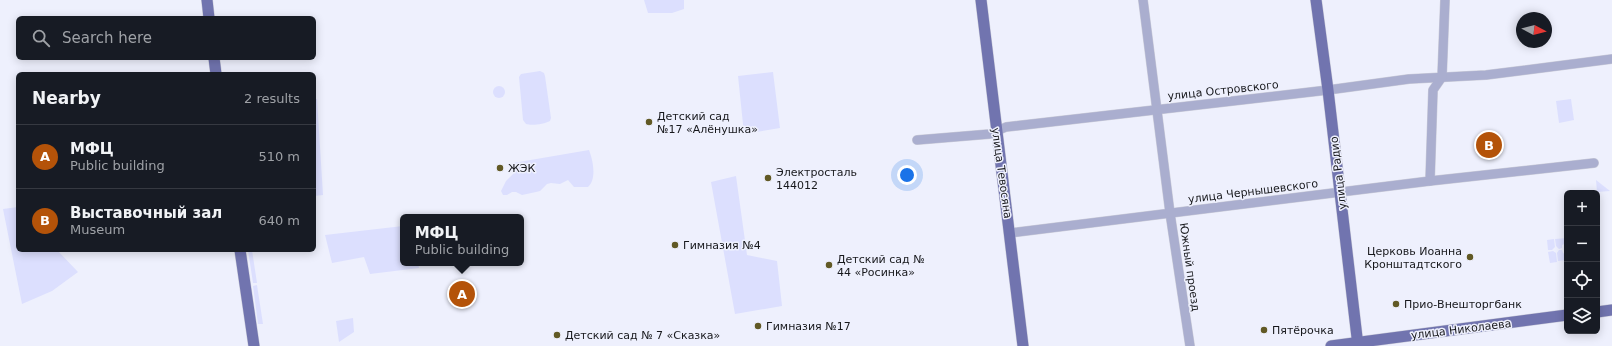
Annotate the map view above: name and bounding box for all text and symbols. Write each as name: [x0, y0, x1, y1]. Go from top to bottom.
north arrow: [1516, 12, 1552, 48]
search box: [16, 16, 316, 60]
icon: search: [30, 27, 52, 49]
text: Search here: [62, 29, 152, 47]
street label: улица Островского: [1167, 78, 1280, 103]
text: Nearby: [32, 88, 101, 108]
text: 2 results: [244, 91, 300, 106]
place label: Детский сад №17 «Алёнушка»: [657, 110, 758, 136]
marker: Детский сад №17 «Алёнушка»: [644, 117, 654, 127]
street label: улица Тевосяна: [989, 127, 1014, 219]
pin: B: [1476, 130, 1502, 160]
street label: улица Радио: [1328, 136, 1349, 210]
text: МФЦ: [70, 140, 114, 158]
text: A: [40, 149, 50, 164]
text: 510 m: [258, 149, 300, 164]
text: Public building: [70, 158, 165, 173]
place label: ЖЭК: [508, 162, 536, 175]
marker: ЖЭК: [495, 163, 505, 173]
your location: [897, 165, 917, 185]
place label: Электросталь 144012: [776, 166, 857, 192]
marker: Электросталь 144012: [763, 173, 773, 183]
street label: улица Чернышевского: [1187, 177, 1319, 206]
map controls: [1564, 190, 1600, 334]
button: +: [1564, 190, 1600, 226]
text: Выставочный зал: [70, 204, 222, 222]
text: B: [40, 213, 50, 228]
text: 640 m: [258, 213, 300, 228]
popup: [400, 214, 524, 266]
text: Museum: [70, 222, 125, 237]
street label: Южный проезд: [1177, 222, 1202, 313]
text: МФЦ: [415, 224, 458, 242]
button: −: [1564, 226, 1600, 262]
place label: Гимназия №4: [683, 239, 761, 252]
marker: Гимназия №4: [670, 240, 680, 250]
text: Public building: [415, 242, 509, 257]
place label: Церковь Иоанна Кронштадтского: [1364, 245, 1462, 271]
marker: Церковь Иоанна Кронштадтского: [1465, 252, 1475, 262]
place label: Детский сад № 44 «Росинка»: [837, 253, 925, 279]
marker: Детский сад № 44 «Росинка»: [824, 260, 834, 270]
button: locate: [1564, 262, 1600, 298]
pin: A: [449, 279, 475, 309]
place label: Прио-Внешторгбанк: [1404, 298, 1522, 311]
button: layers: [1564, 298, 1600, 334]
marker: Прио-Внешторгбанк: [1391, 299, 1401, 309]
street label: улица Николаева: [1410, 317, 1512, 342]
place label: Гимназия №17: [766, 320, 851, 333]
marker: Гимназия №17: [753, 321, 763, 331]
place label: Пятёрочка: [1272, 324, 1334, 337]
marker: Пятёрочка: [1259, 325, 1269, 335]
place label: Детский сад № 7 «Сказка»: [565, 329, 720, 342]
marker: Детский сад № 7 «Сказка»: [552, 330, 562, 340]

